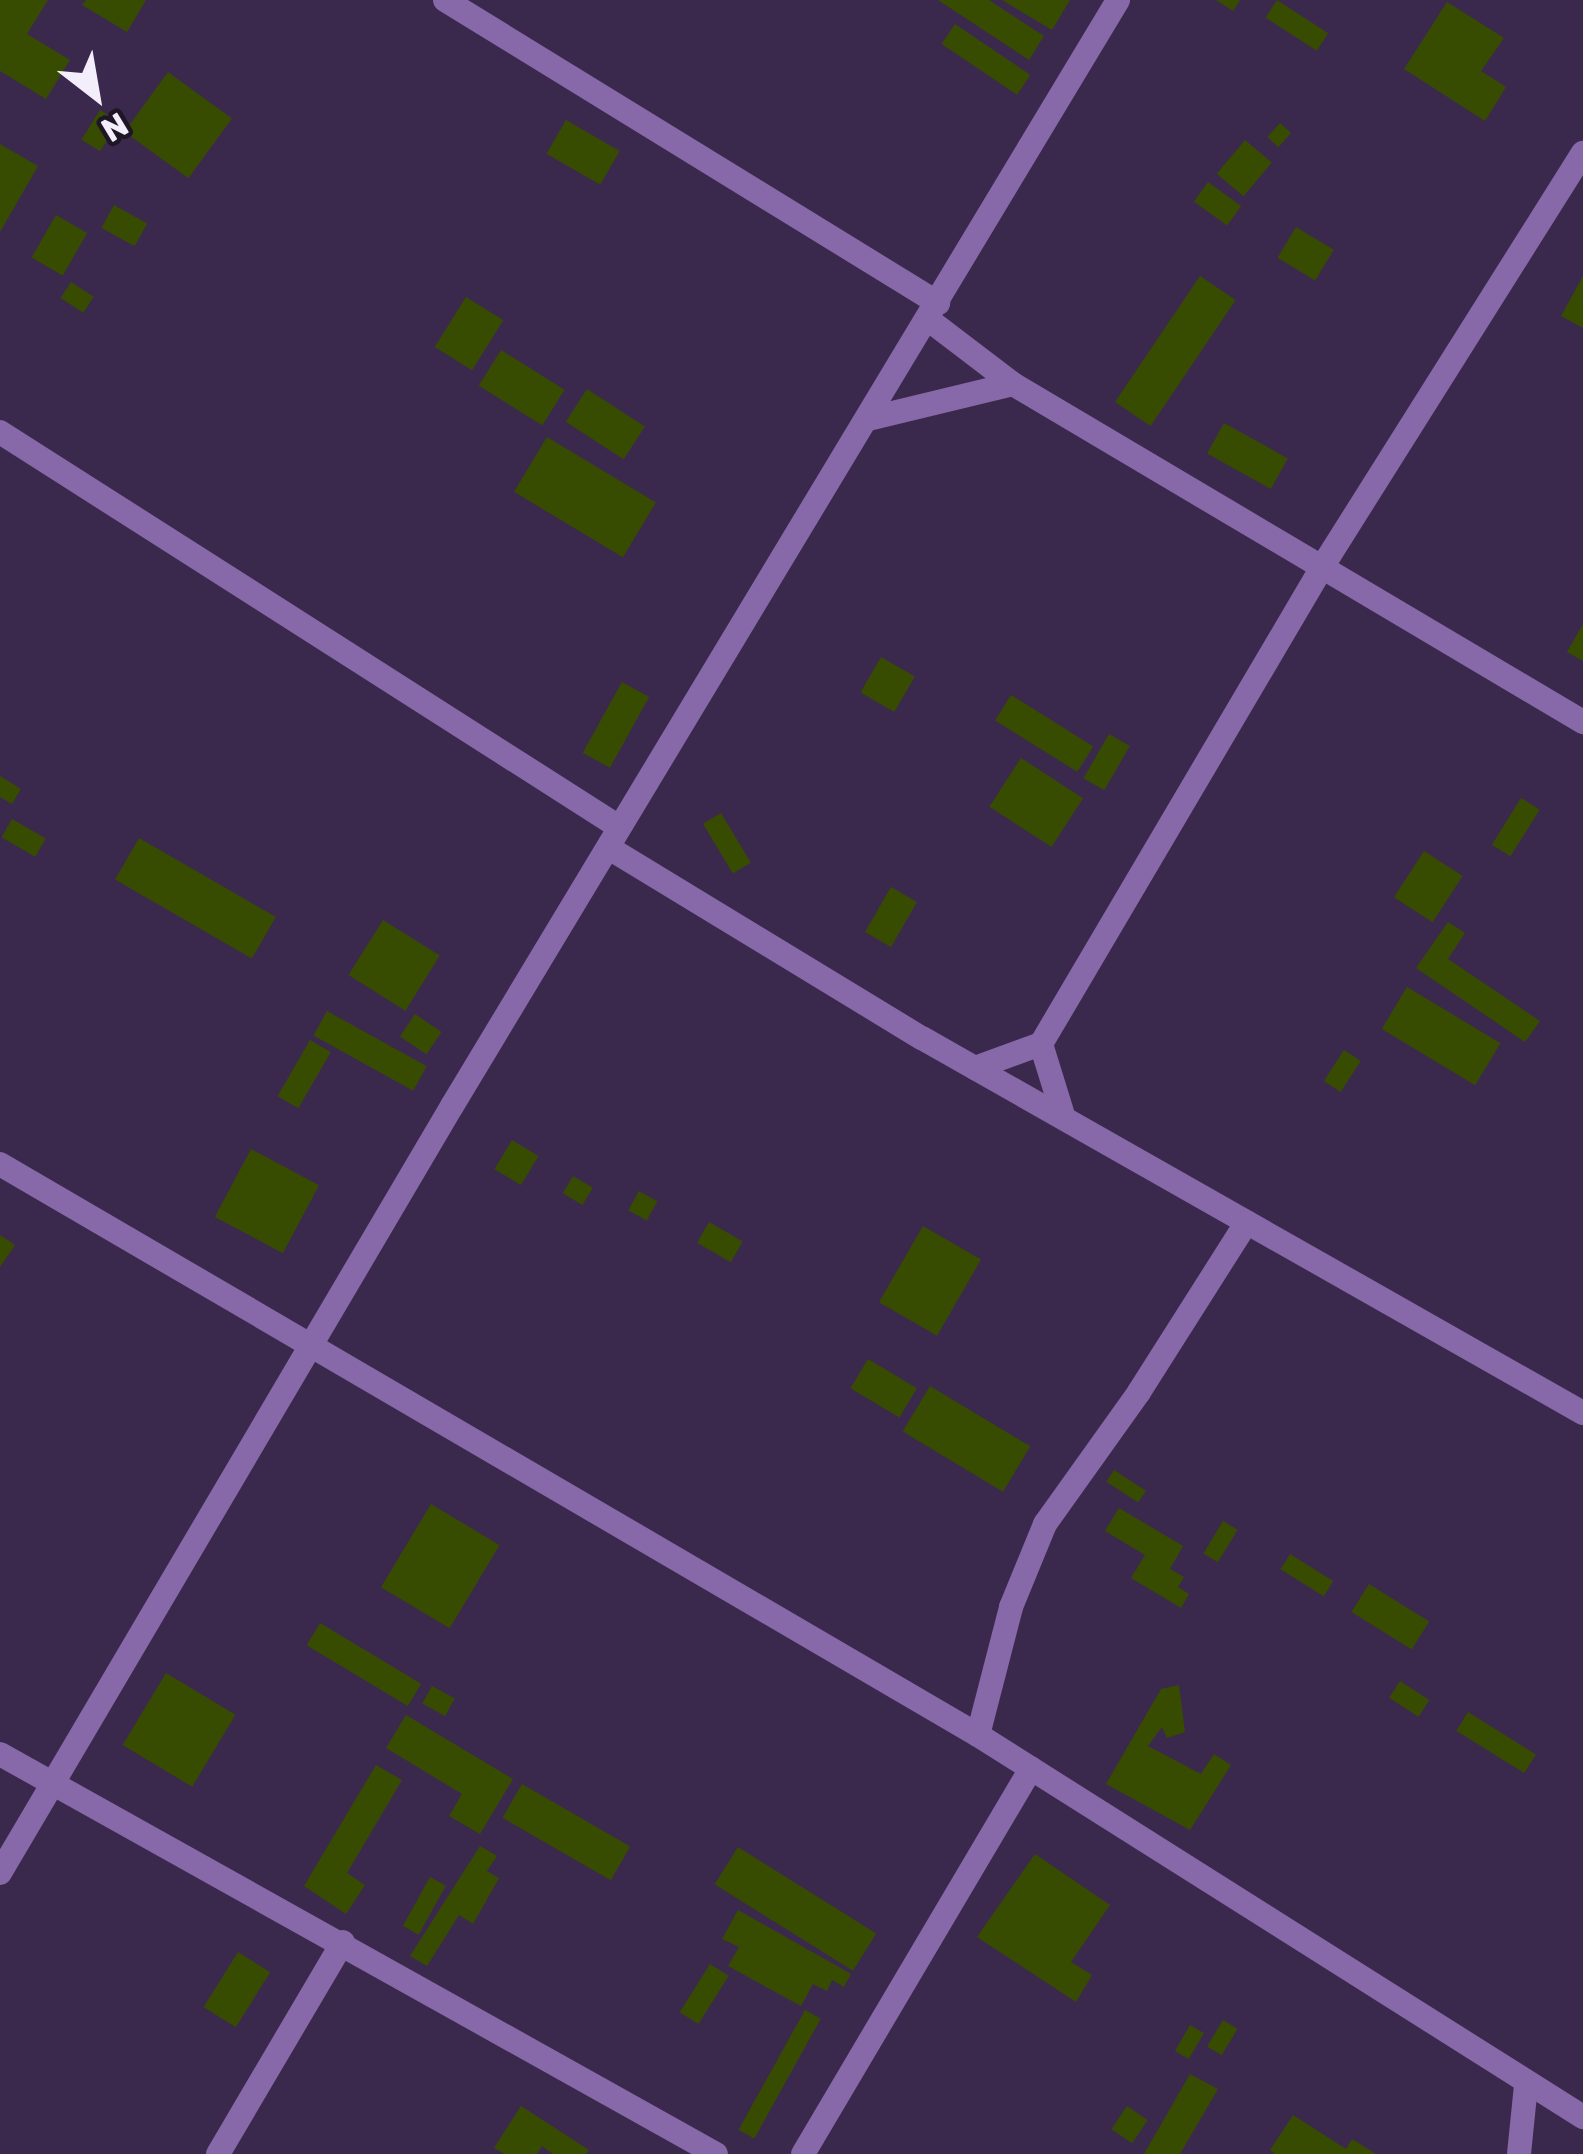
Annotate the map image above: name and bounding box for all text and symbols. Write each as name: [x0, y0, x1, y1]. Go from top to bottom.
north arrow: [36, 36, 156, 156]
text: N: [95, 104, 135, 150]

